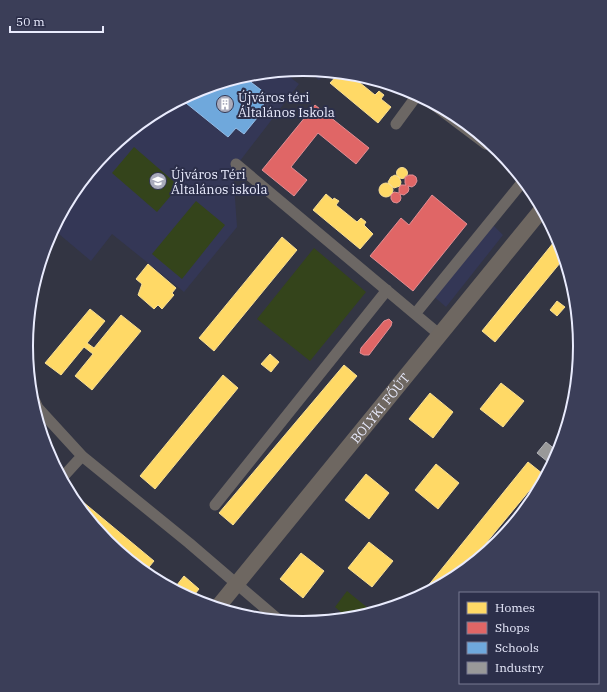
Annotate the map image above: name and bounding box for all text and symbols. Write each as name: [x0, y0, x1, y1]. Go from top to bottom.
scale bar: [10, 8, 103, 34]
text: 50 m: [16, 14, 45, 29]
place label: Újváros téri Általános Iskola: [238, 89, 335, 121]
building icon: Újváros téri Általános Iskola: [215, 94, 235, 114]
place label: Újváros Téri Általános iskola: [171, 166, 268, 198]
school or university icon: Újváros Téri Általános iskola: [148, 171, 168, 191]
street label: BOLYKI FŐÚT: [347, 369, 414, 446]
legend: [459, 592, 599, 684]
text: Homes: [495, 600, 535, 615]
text: Shops: [495, 620, 530, 635]
text: Schools: [495, 640, 539, 655]
text: Industry: [495, 660, 544, 675]

